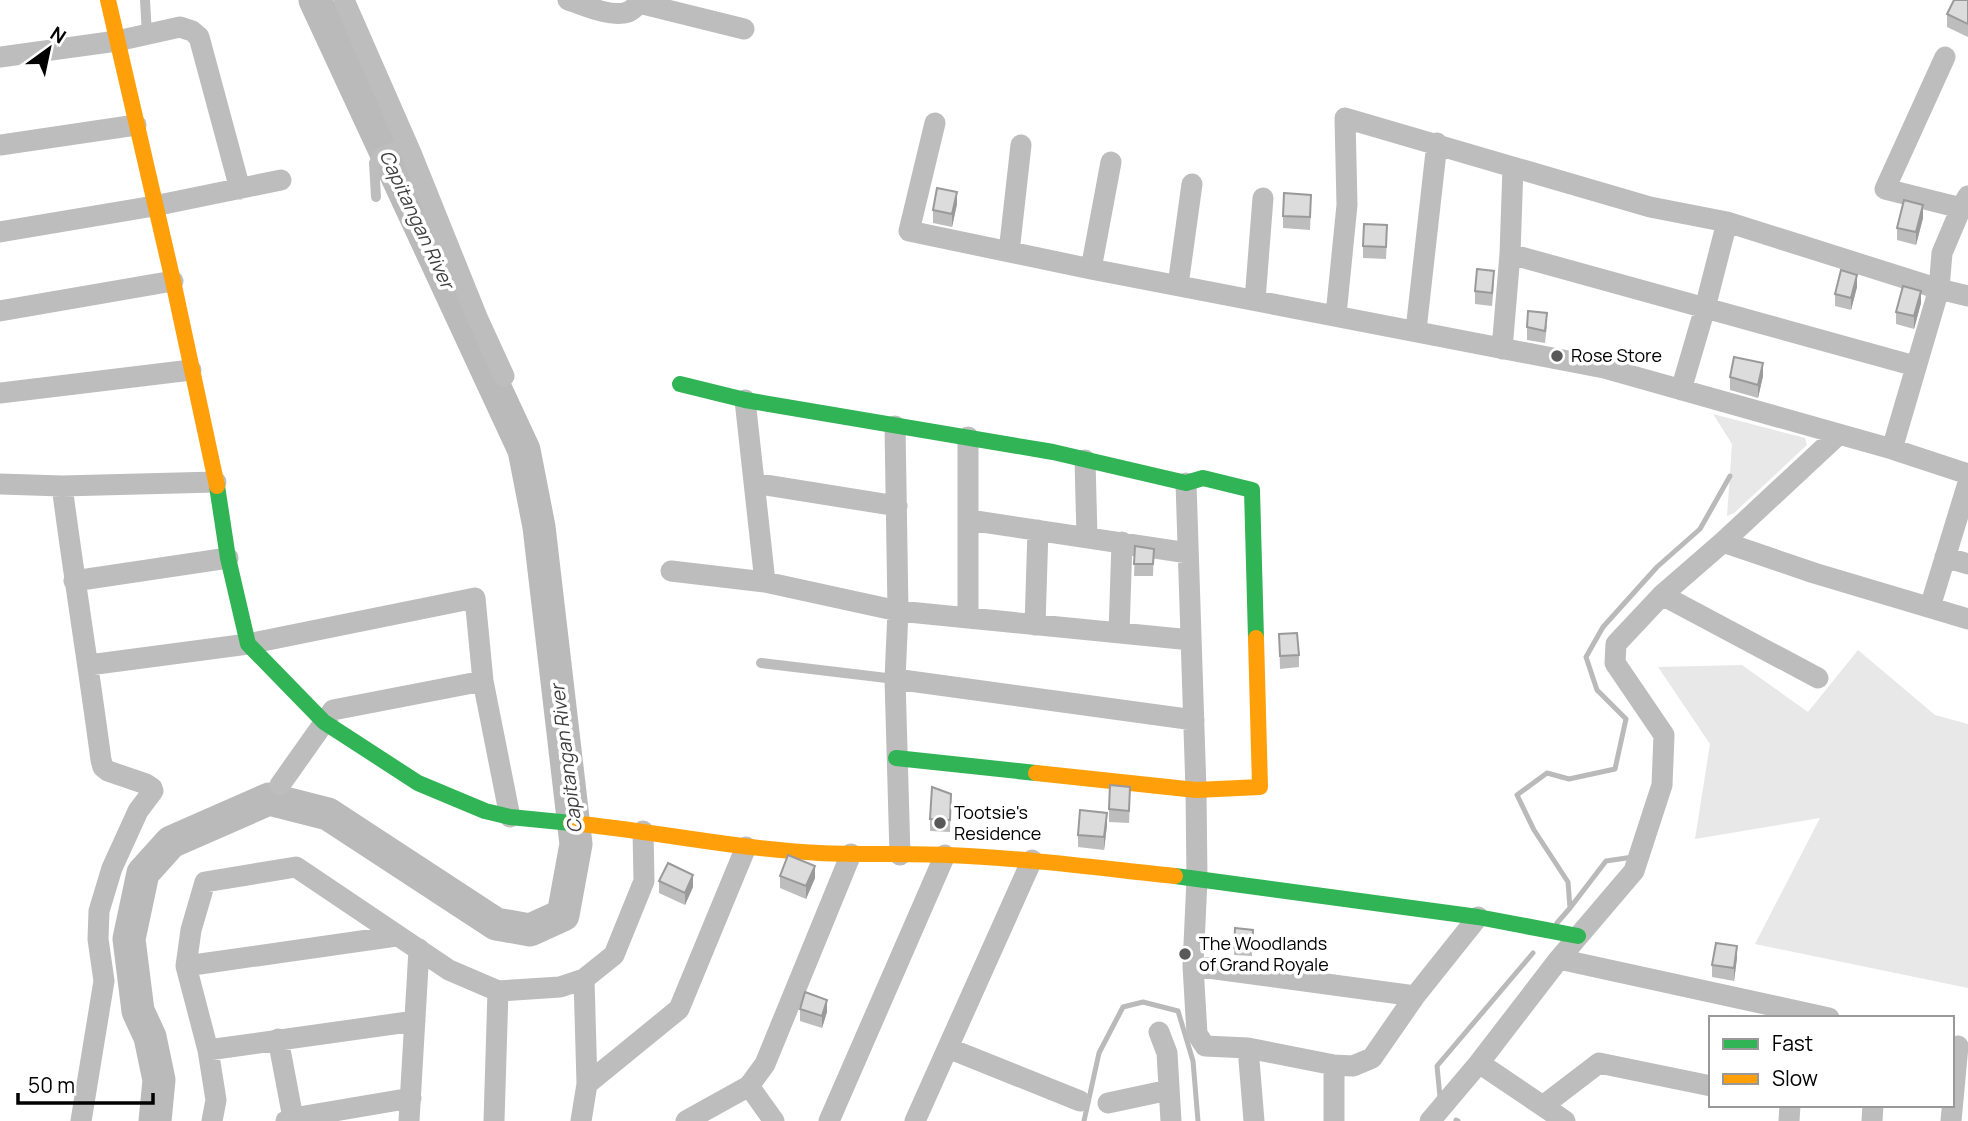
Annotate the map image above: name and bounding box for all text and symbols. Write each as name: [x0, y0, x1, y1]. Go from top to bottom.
north arrow: [14, 14, 84, 84]
text: N: [45, 20, 71, 49]
water label: Capitangan River: [374, 146, 461, 294]
place label: Rose Store: [1571, 343, 1662, 367]
marker: Rose Store: [1549, 348, 1565, 364]
water label: Capitangan River: [544, 681, 588, 835]
place label: Tootsie's Residence: [954, 800, 1041, 845]
marker: Tootsie's Residence: [932, 815, 948, 831]
place label: The Woodlands of Grand Royale: [1199, 931, 1329, 976]
marker: The Woodlands of Grand Royale: [1177, 946, 1193, 962]
legend: [1709, 1016, 1954, 1107]
text: Fast: [1772, 1029, 1813, 1057]
scale bar: [18, 1062, 152, 1106]
text: Slow: [1772, 1064, 1818, 1092]
text: 50 m: [28, 1071, 75, 1099]

